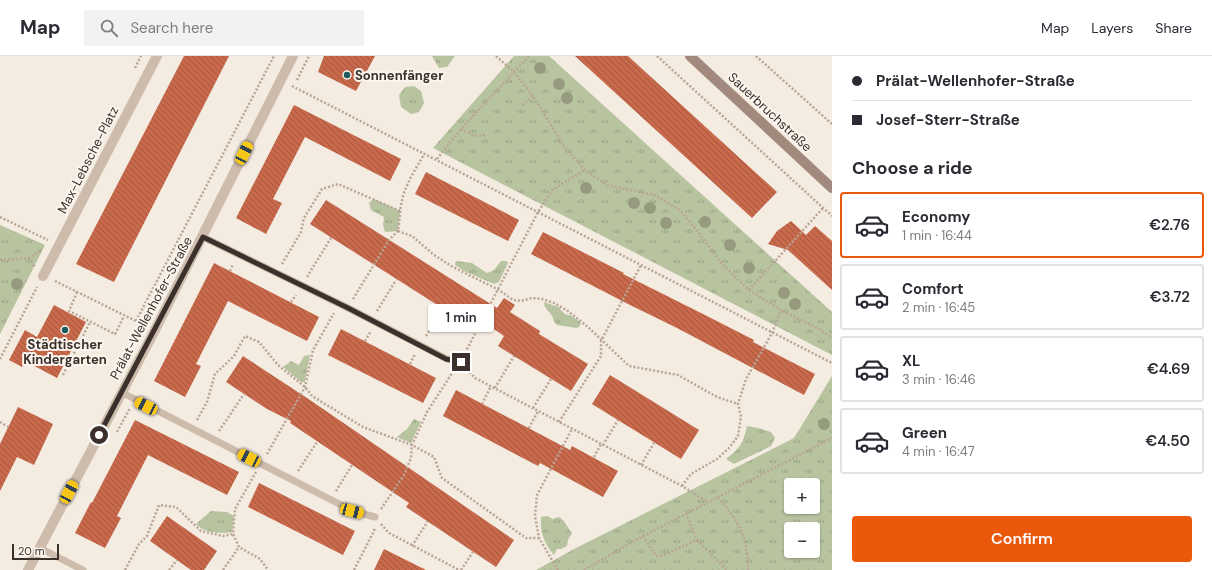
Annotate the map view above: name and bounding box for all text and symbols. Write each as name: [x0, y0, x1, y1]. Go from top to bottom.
search box: [84, 10, 364, 46]
text: Map: [20, 15, 60, 40]
icon: search: [98, 17, 120, 39]
text: Search here: [130, 18, 213, 38]
text: Map: [1041, 19, 1069, 37]
text: Layers: [1091, 19, 1133, 37]
text: Share: [1155, 19, 1192, 37]
place label: Sonnenfänger: [355, 67, 444, 84]
street label: Sauerbruchstraße: [724, 69, 816, 155]
marker: Sonnenfänger: [342, 70, 352, 80]
text: Prälat-Wellenhofer-Straße: [876, 71, 1075, 91]
street label: Max-Lebsche-Platz: [54, 104, 122, 216]
text: Josef-Sterr-Straße: [876, 110, 1020, 130]
car: [233, 140, 255, 166]
text: Choose a ride: [852, 156, 973, 180]
icon: car: [854, 207, 890, 243]
text: Economy: [902, 207, 970, 227]
text: €2.76: [1149, 215, 1190, 235]
text: 1 min · 16:44: [902, 227, 972, 244]
street label: Prälat-Wellenhofer-Straße: [106, 234, 196, 382]
icon: car: [854, 279, 890, 315]
text: Comfort: [902, 279, 963, 299]
text: €3.72: [1150, 287, 1190, 307]
text: 2 min · 16:45: [902, 299, 975, 316]
callout: 1 min: [428, 304, 494, 332]
text: 1 min: [445, 309, 477, 326]
marker: Städtischer Kindergarten: [60, 325, 70, 335]
place label: Städtischer Kindergarten: [23, 336, 107, 368]
icon: car: [854, 351, 890, 387]
text: XL: [902, 351, 920, 371]
route end: [452, 353, 470, 371]
text: €4.69: [1147, 359, 1190, 379]
text: 3 min · 16:46: [902, 371, 976, 388]
car: [133, 395, 159, 417]
icon: car: [854, 423, 890, 459]
text: Green: [902, 423, 947, 443]
route start: [90, 426, 108, 444]
text: €4.50: [1145, 431, 1190, 451]
text: 4 min · 16:47: [902, 443, 975, 460]
car: [236, 447, 262, 469]
map controls: [784, 478, 820, 558]
button: +: [784, 478, 820, 514]
car: [58, 479, 80, 505]
car: [339, 502, 365, 520]
button: Confirm: [852, 516, 1192, 562]
button: −: [784, 522, 820, 558]
scale bar: [12, 542, 59, 561]
text: 20 m: [18, 544, 44, 558]

